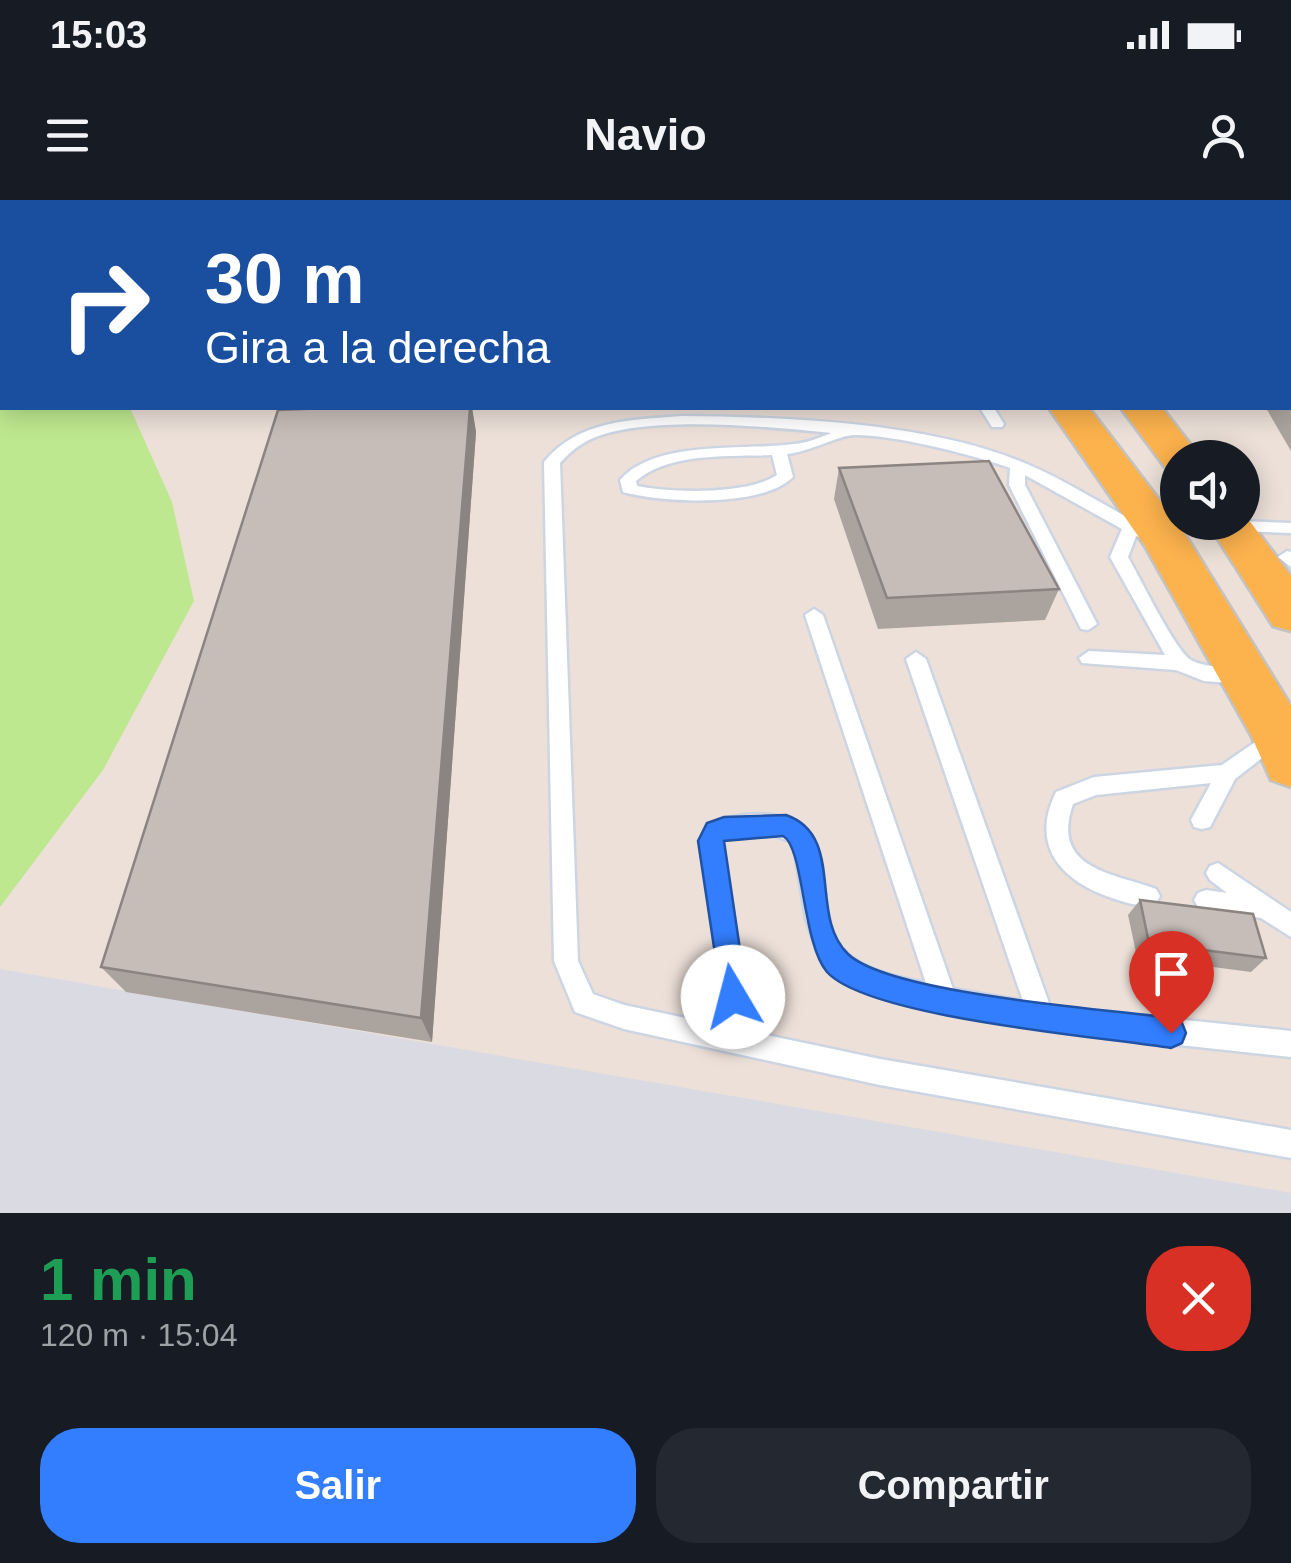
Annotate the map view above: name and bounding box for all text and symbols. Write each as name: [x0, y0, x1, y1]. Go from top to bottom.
text: 15:03: [50, 14, 147, 56]
icon: menu: [40, 108, 95, 163]
icon: person: [1196, 108, 1251, 163]
text: Navio: [584, 109, 707, 160]
icon: right: [40, 240, 170, 370]
text: 30 m: [205, 240, 365, 318]
text: Gira a la derecha: [205, 322, 550, 373]
map controls: [1160, 440, 1260, 540]
button: sound: [1160, 440, 1260, 540]
pin: [1129, 931, 1214, 1034]
position arrow: [681, 945, 785, 1049]
icon: arrive: [1144, 946, 1199, 1001]
text: 1 min: [40, 1246, 197, 1313]
button: close: [1146, 1246, 1251, 1351]
text: 120 m · 15:04: [40, 1317, 237, 1353]
button: Salir: [40, 1428, 636, 1543]
button: Compartir: [656, 1428, 1251, 1543]

